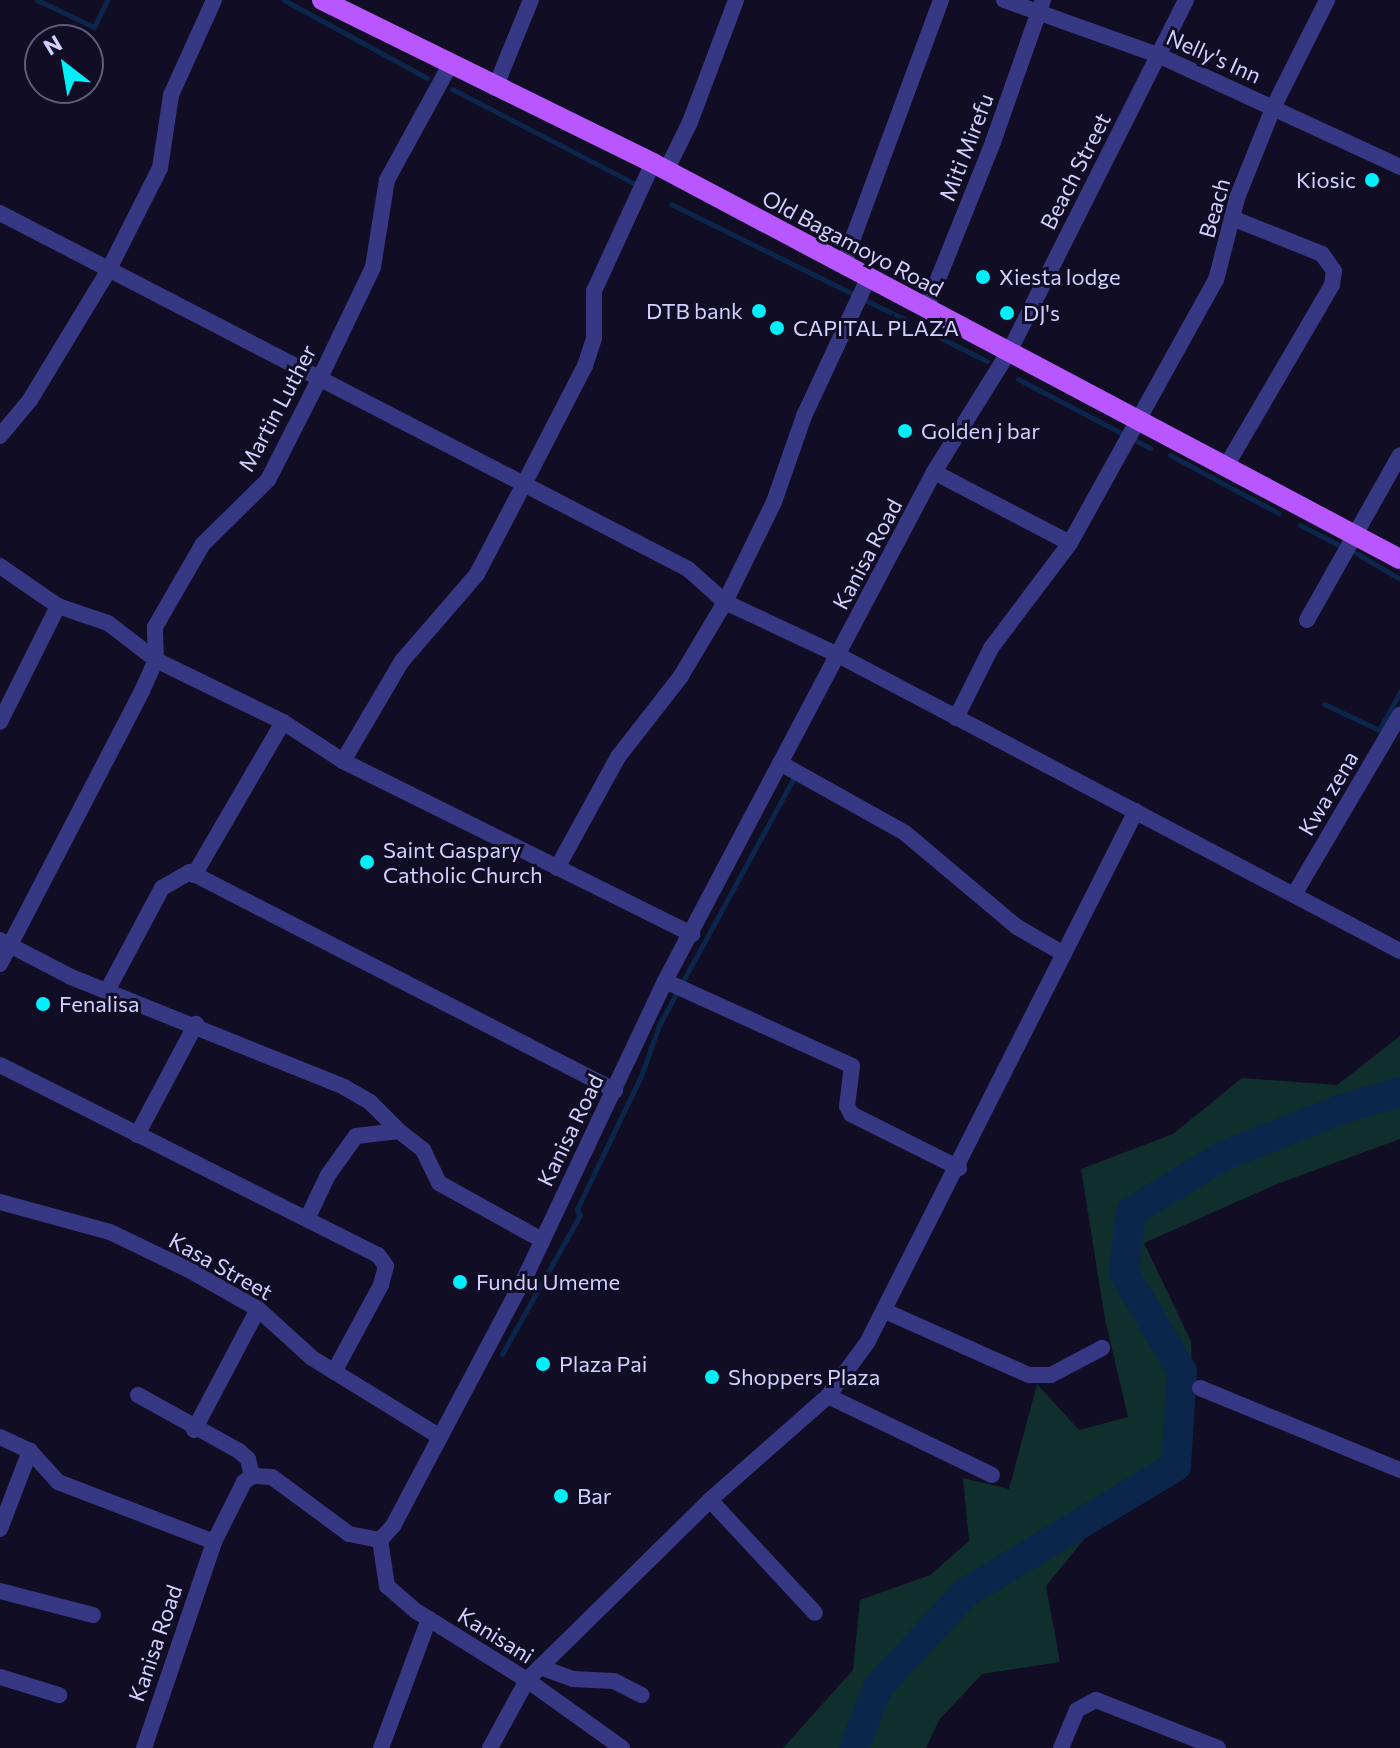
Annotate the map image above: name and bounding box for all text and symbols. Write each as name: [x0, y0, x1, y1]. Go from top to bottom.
street label: Nelly's Inn: [1163, 23, 1265, 89]
north arrow: [24, 24, 104, 104]
text: N: [38, 29, 66, 61]
street label: Miti Mirefu: [933, 89, 999, 205]
street label: Beach Street: [1034, 108, 1116, 234]
place label: Kiosic: [1296, 167, 1356, 193]
marker: Kiosic: [1363, 171, 1381, 189]
street label: Beach: [1193, 175, 1235, 241]
street label: Old Bagamoyo Road: [758, 184, 948, 302]
place label: Xiesta lodge: [999, 264, 1121, 290]
marker: Xiesta lodge: [974, 268, 992, 286]
place label: DTB bank: [646, 298, 743, 324]
place label: DJ's: [1023, 300, 1060, 326]
marker: DTB bank: [750, 302, 768, 320]
marker: DJ's: [998, 304, 1016, 322]
place label: CAPITAL PLAZA: [793, 315, 959, 341]
marker: CAPITAL PLAZA: [768, 319, 786, 337]
street label: Martin Luther: [233, 340, 321, 476]
place label: Golden j bar: [921, 418, 1040, 444]
marker: Golden j bar: [896, 422, 914, 440]
street label: Kanisa Road: [827, 494, 907, 614]
street label: Kwa zena: [1293, 746, 1363, 840]
place label: Saint Gaspary Catholic Church: [383, 836, 543, 888]
marker: Saint Gaspary Catholic Church: [358, 853, 376, 871]
place label: Fenalisa: [59, 991, 140, 1017]
marker: Fenalisa: [34, 995, 52, 1013]
street label: Kanisa Road: [531, 1070, 609, 1190]
street label: Kasa Street: [165, 1227, 277, 1305]
place label: Fundu Umeme: [476, 1269, 620, 1295]
marker: Fundu Umeme: [451, 1273, 469, 1291]
place label: Plaza Pai: [559, 1351, 648, 1377]
marker: Plaza Pai: [534, 1355, 552, 1373]
place label: Shoppers Plaza: [728, 1364, 880, 1390]
marker: Shoppers Plaza: [703, 1368, 721, 1386]
place label: Bar: [577, 1483, 611, 1509]
marker: Bar: [552, 1487, 570, 1505]
street label: Kanisa Road: [123, 1581, 187, 1705]
street label: Kanisani: [453, 1601, 539, 1669]

